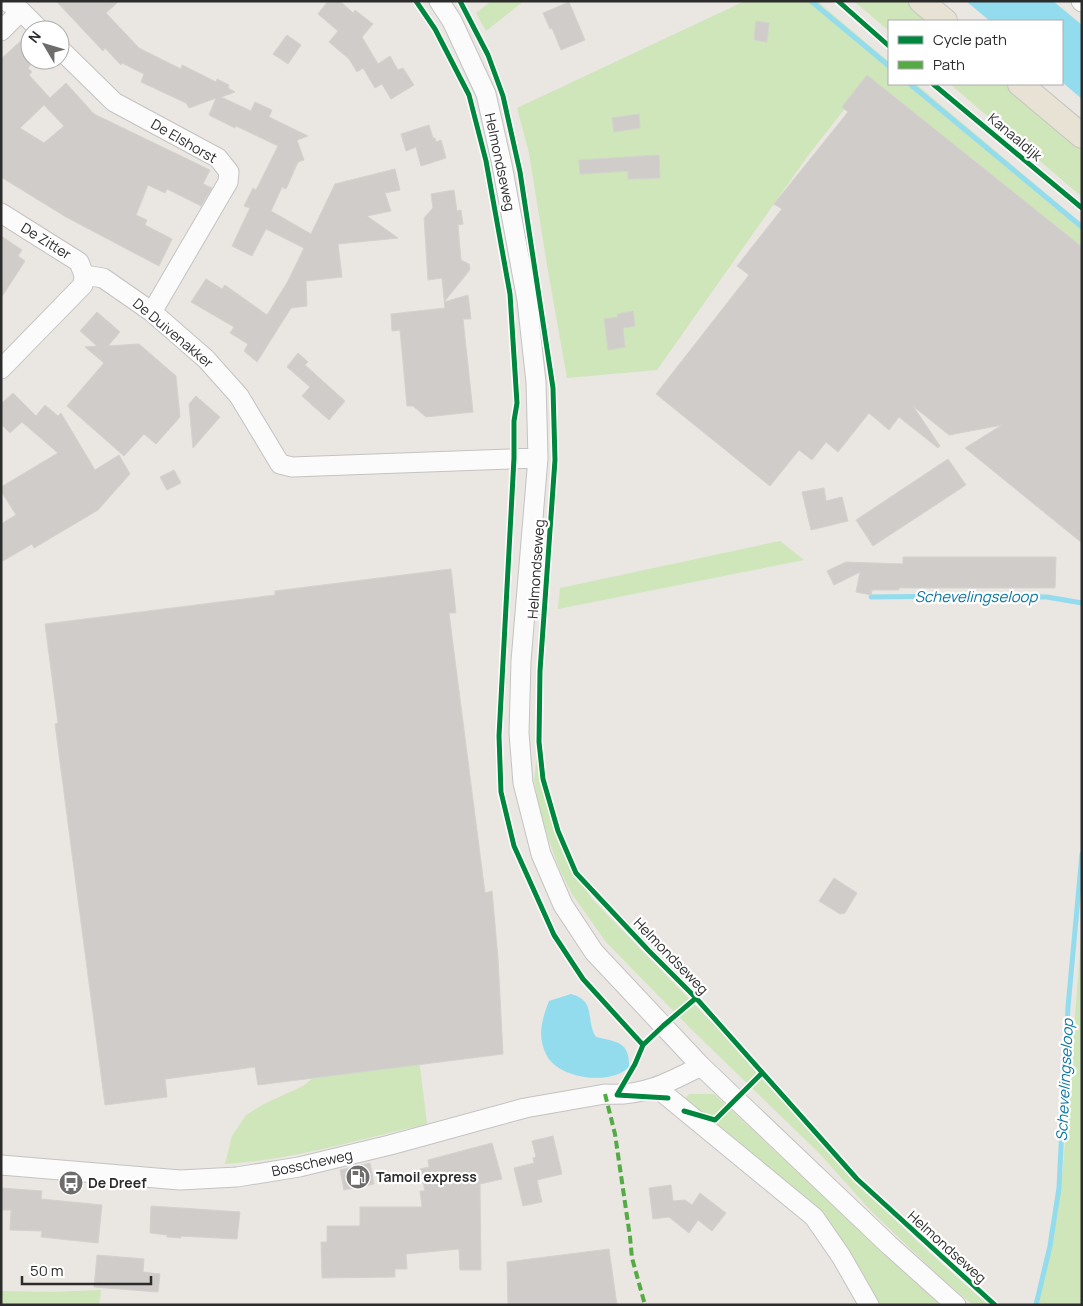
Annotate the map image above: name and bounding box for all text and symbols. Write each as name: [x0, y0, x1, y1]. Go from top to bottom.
north arrow: [20, 20, 70, 70]
legend: [888, 20, 1063, 85]
text: N: [24, 27, 45, 47]
text: Cycle path: [933, 29, 1007, 50]
text: Path: [933, 54, 965, 75]
street label: Kanaaldijk: [984, 108, 1047, 166]
street label: Helmondseweg: [481, 111, 520, 213]
street label: De Elshorst: [148, 114, 221, 167]
street label: De Zitter: [18, 218, 75, 263]
street label: De Duivenakker: [129, 293, 217, 372]
street label: Helmondseweg: [523, 518, 548, 619]
water label: Schevelingseloop: [915, 586, 1038, 607]
street label: Helmondseweg: [630, 913, 713, 998]
water label: Schevelingseloop: [1051, 1017, 1078, 1142]
street label: Bosscheweg: [270, 1145, 354, 1180]
fuel station icon: Tamoil express: [345, 1164, 371, 1190]
place label: Tamoil express: [376, 1167, 477, 1186]
bus stop icon: De Dreef: [58, 1170, 84, 1196]
place label: De Dreef: [88, 1173, 147, 1192]
street label: Helmondseweg: [904, 1206, 991, 1287]
scale bar: [22, 1254, 151, 1286]
text: 50 m: [30, 1260, 64, 1281]

